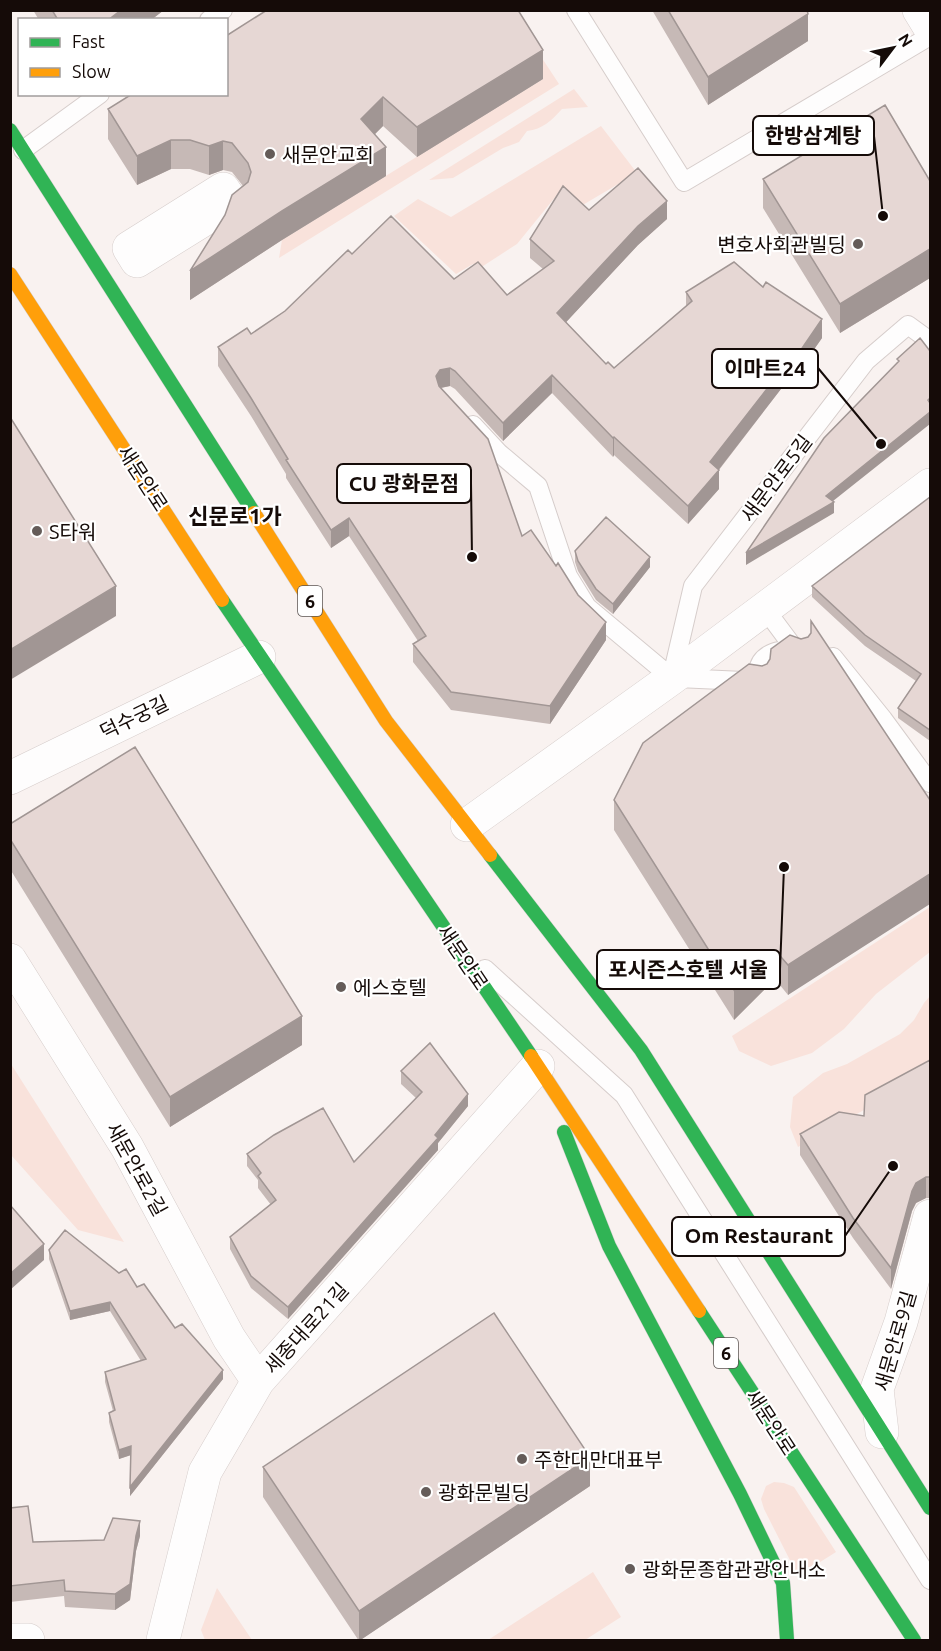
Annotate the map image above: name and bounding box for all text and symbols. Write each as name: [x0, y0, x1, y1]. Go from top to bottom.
legend: [18, 18, 228, 96]
north arrow: [863, 18, 923, 78]
text: N: [895, 30, 917, 50]
text: Fast: [72, 31, 105, 51]
text: Slow: [72, 61, 111, 81]
callout: 한방삼계탕: [753, 116, 874, 155]
text: 한방삼계탕: [765, 123, 861, 147]
place label: 새문안교회: [282, 143, 374, 166]
marker: 새문안교회: [263, 147, 277, 161]
place label: 변호사회관빌딩: [717, 233, 846, 256]
marker: 변호사회관빌딩: [851, 237, 865, 251]
callout: 이마트24: [712, 349, 818, 388]
text: 이마트24: [724, 356, 806, 380]
street label: 새문안로5길: [736, 430, 816, 526]
street label: 새문안로: [113, 441, 173, 515]
callout: CU 광화문점: [337, 464, 471, 503]
text: CU 광화문점: [349, 471, 459, 495]
district label: 신문로1가: [188, 503, 282, 528]
place label: S타워: [49, 520, 96, 543]
marker: S타워: [30, 524, 44, 538]
road number: 6: [298, 586, 322, 616]
street label: 덕수궁길: [96, 691, 172, 743]
street label: 새문안로: [433, 920, 493, 994]
callout: 포시즌스호텔 서울: [597, 950, 780, 989]
text: 포시즌스호텔 서울: [608, 957, 768, 981]
place label: 에스호텔: [353, 976, 427, 999]
marker: 에스호텔: [334, 980, 348, 994]
street label: 새문안로2길: [102, 1118, 172, 1220]
callout: Om Restaurant: [672, 1217, 845, 1256]
text: Om Restaurant: [685, 1223, 833, 1247]
street label: 세종대로21길: [259, 1278, 353, 1378]
street label: 새문안로9길: [870, 1288, 920, 1394]
road number: 6: [714, 1338, 738, 1368]
street label: 새문안로: [741, 1385, 801, 1459]
place label: 주한대만대표부: [534, 1448, 663, 1471]
marker: 주한대만대표부: [515, 1452, 529, 1466]
place label: 광화문빌딩: [438, 1481, 530, 1504]
marker: 광화문빌딩: [419, 1485, 433, 1499]
place label: 광화문종합관광안내소: [642, 1558, 826, 1581]
marker: 광화문종합관광안내소: [623, 1562, 637, 1576]

